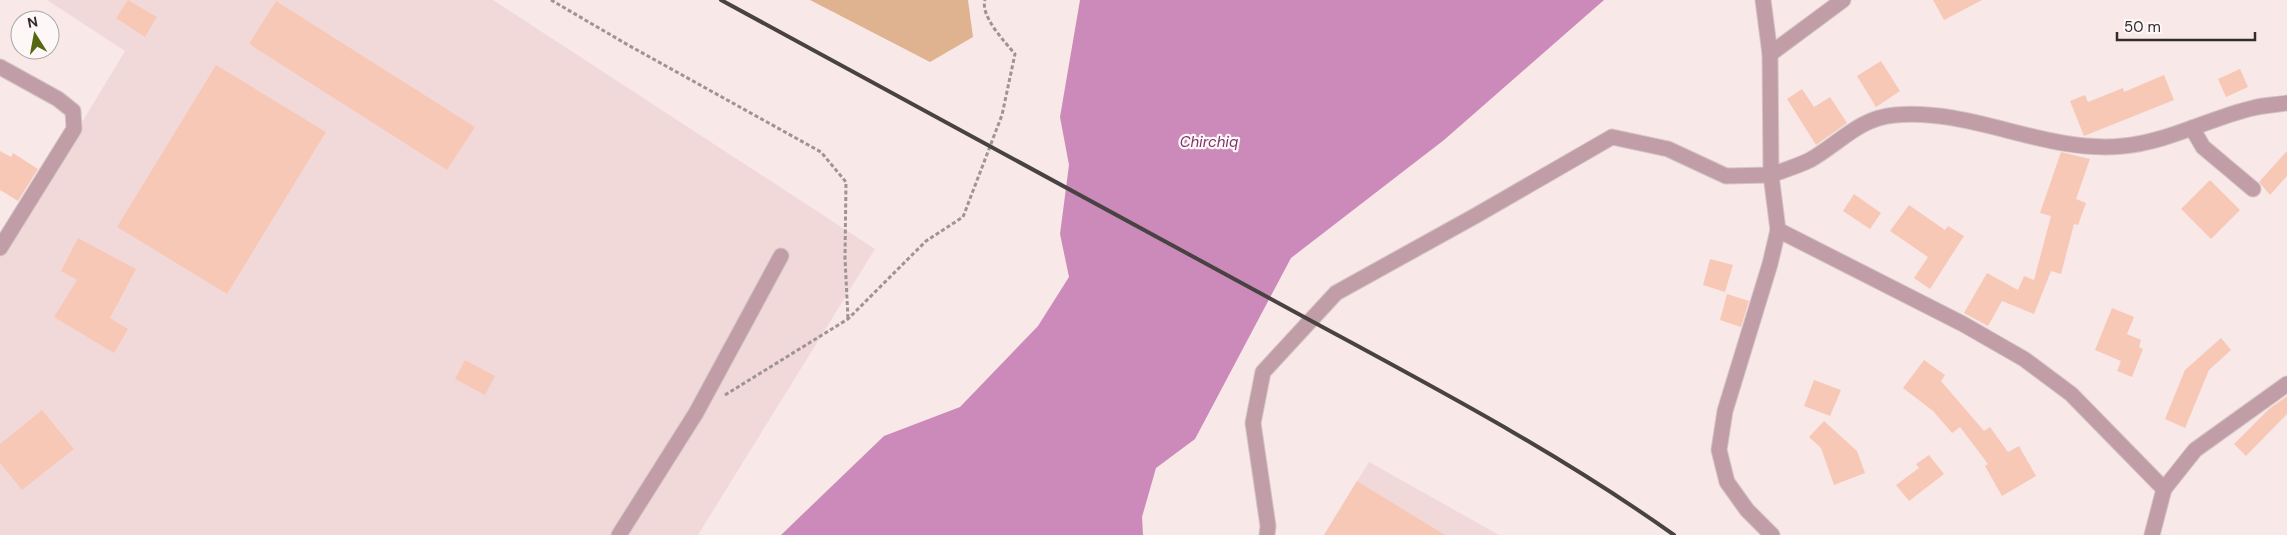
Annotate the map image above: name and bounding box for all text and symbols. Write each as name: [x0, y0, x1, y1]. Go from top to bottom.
north arrow: [10, 10, 60, 60]
scale bar: [2117, 10, 2254, 42]
text: N: [26, 12, 39, 32]
text: 50 m: [2124, 17, 2161, 37]
water label: Chirchiq: [1180, 132, 1238, 152]

